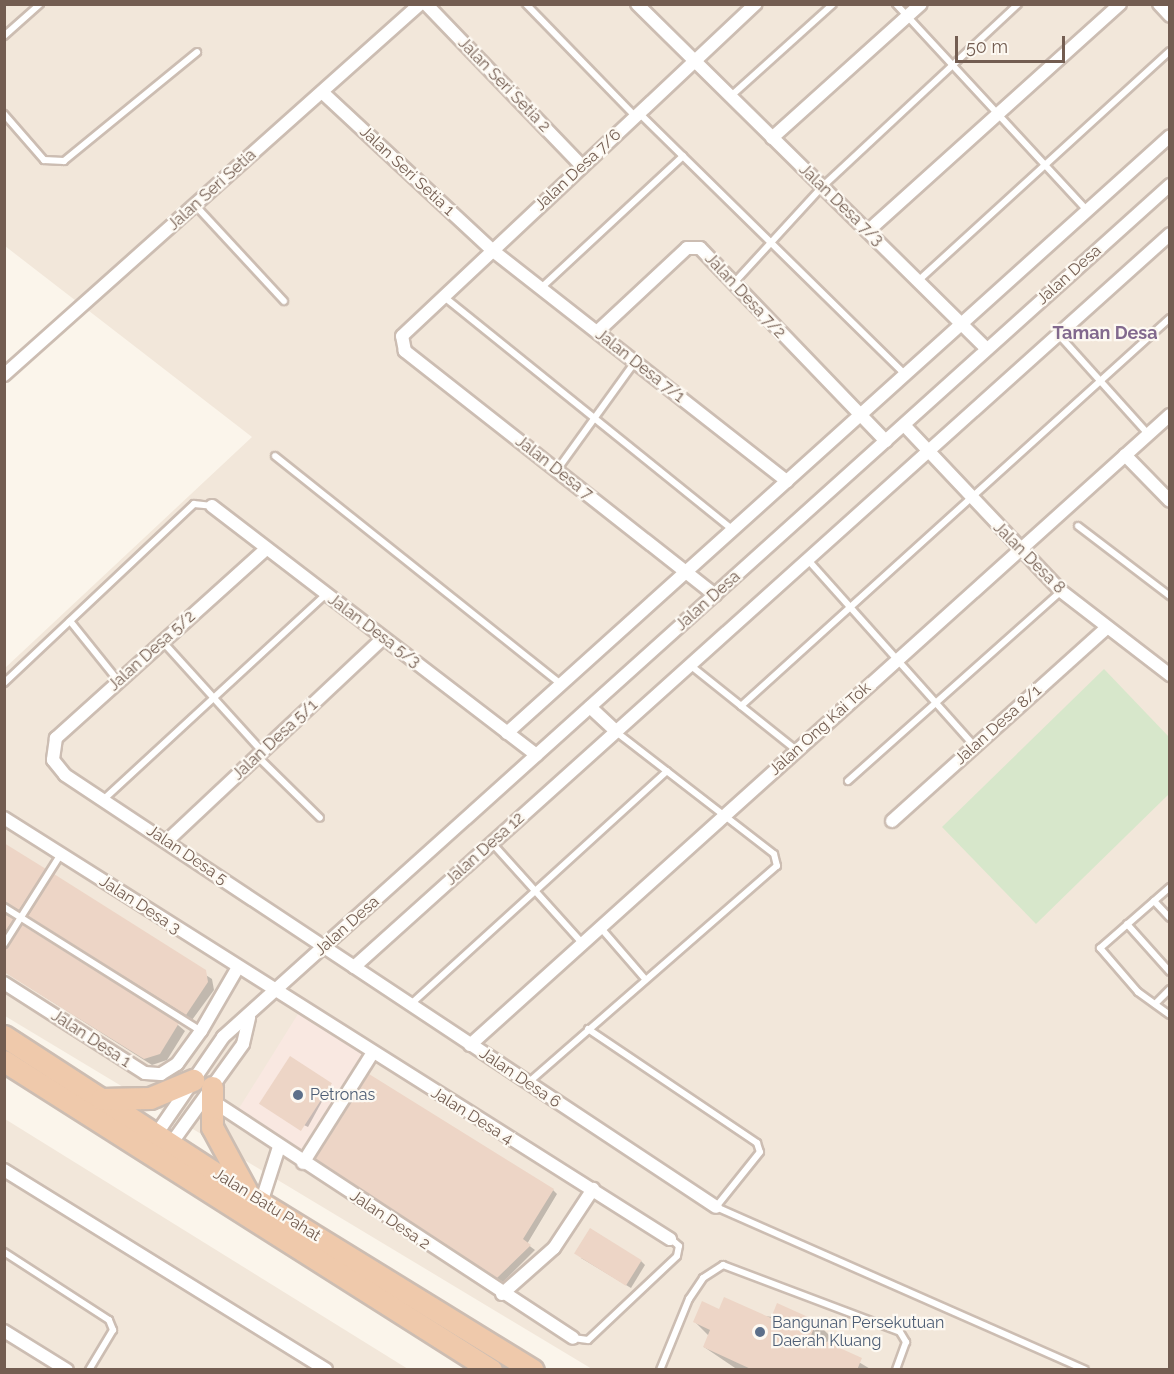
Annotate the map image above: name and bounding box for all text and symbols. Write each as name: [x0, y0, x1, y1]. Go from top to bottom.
scale bar: [958, 24, 1068, 62]
street label: Jalan Seri Setia 2: [454, 34, 554, 136]
text: 50 m: [966, 36, 1008, 57]
street label: Jalan Seri Setia 1: [356, 122, 458, 220]
street label: Jalan Desa 7/6: [531, 125, 625, 215]
street label: Jalan Seri Setia: [164, 146, 260, 234]
street label: Jalan Desa 7/3: [795, 160, 887, 250]
street label: Jalan Desa: [1033, 241, 1105, 309]
street label: Jalan Desa 7/2: [701, 249, 789, 343]
district label: Taman Desa: [1052, 322, 1158, 344]
street label: Jalan Desa 7/1: [592, 325, 688, 407]
street label: Jalan Desa 7: [512, 432, 596, 504]
street label: Jalan Desa 8: [989, 518, 1069, 598]
street label: Jalan Desa: [672, 567, 744, 635]
street label: Jalan Desa 5/3: [324, 590, 424, 672]
street label: Jalan Desa 5/2: [105, 607, 199, 695]
street label: Jalan Ong Kai Tok: [765, 678, 875, 780]
street label: Jalan Desa 8/1: [951, 681, 1045, 769]
street label: Jalan Desa 5/1: [229, 696, 321, 784]
street label: Jalan Desa 12: [442, 809, 528, 889]
street label: Jalan Desa 5: [143, 821, 231, 889]
street label: Jalan Desa 3: [96, 872, 184, 938]
street label: Jalan Desa: [311, 892, 383, 960]
street label: Jalan Desa 1: [48, 1006, 134, 1072]
street label: Jalan Desa 6: [476, 1044, 564, 1112]
street label: Jalan Desa 4: [428, 1083, 516, 1149]
place label: Petronas: [310, 1085, 375, 1105]
marker: Petronas: [291, 1088, 305, 1102]
street label: Jalan Batu Pahat: [210, 1164, 324, 1246]
street label: Jalan Desa 2: [346, 1186, 434, 1254]
place label: Bangunan Persekutuan Daerah Kluang: [772, 1313, 944, 1351]
marker: Bangunan Persekutuan Daerah Kluang: [753, 1325, 767, 1339]

